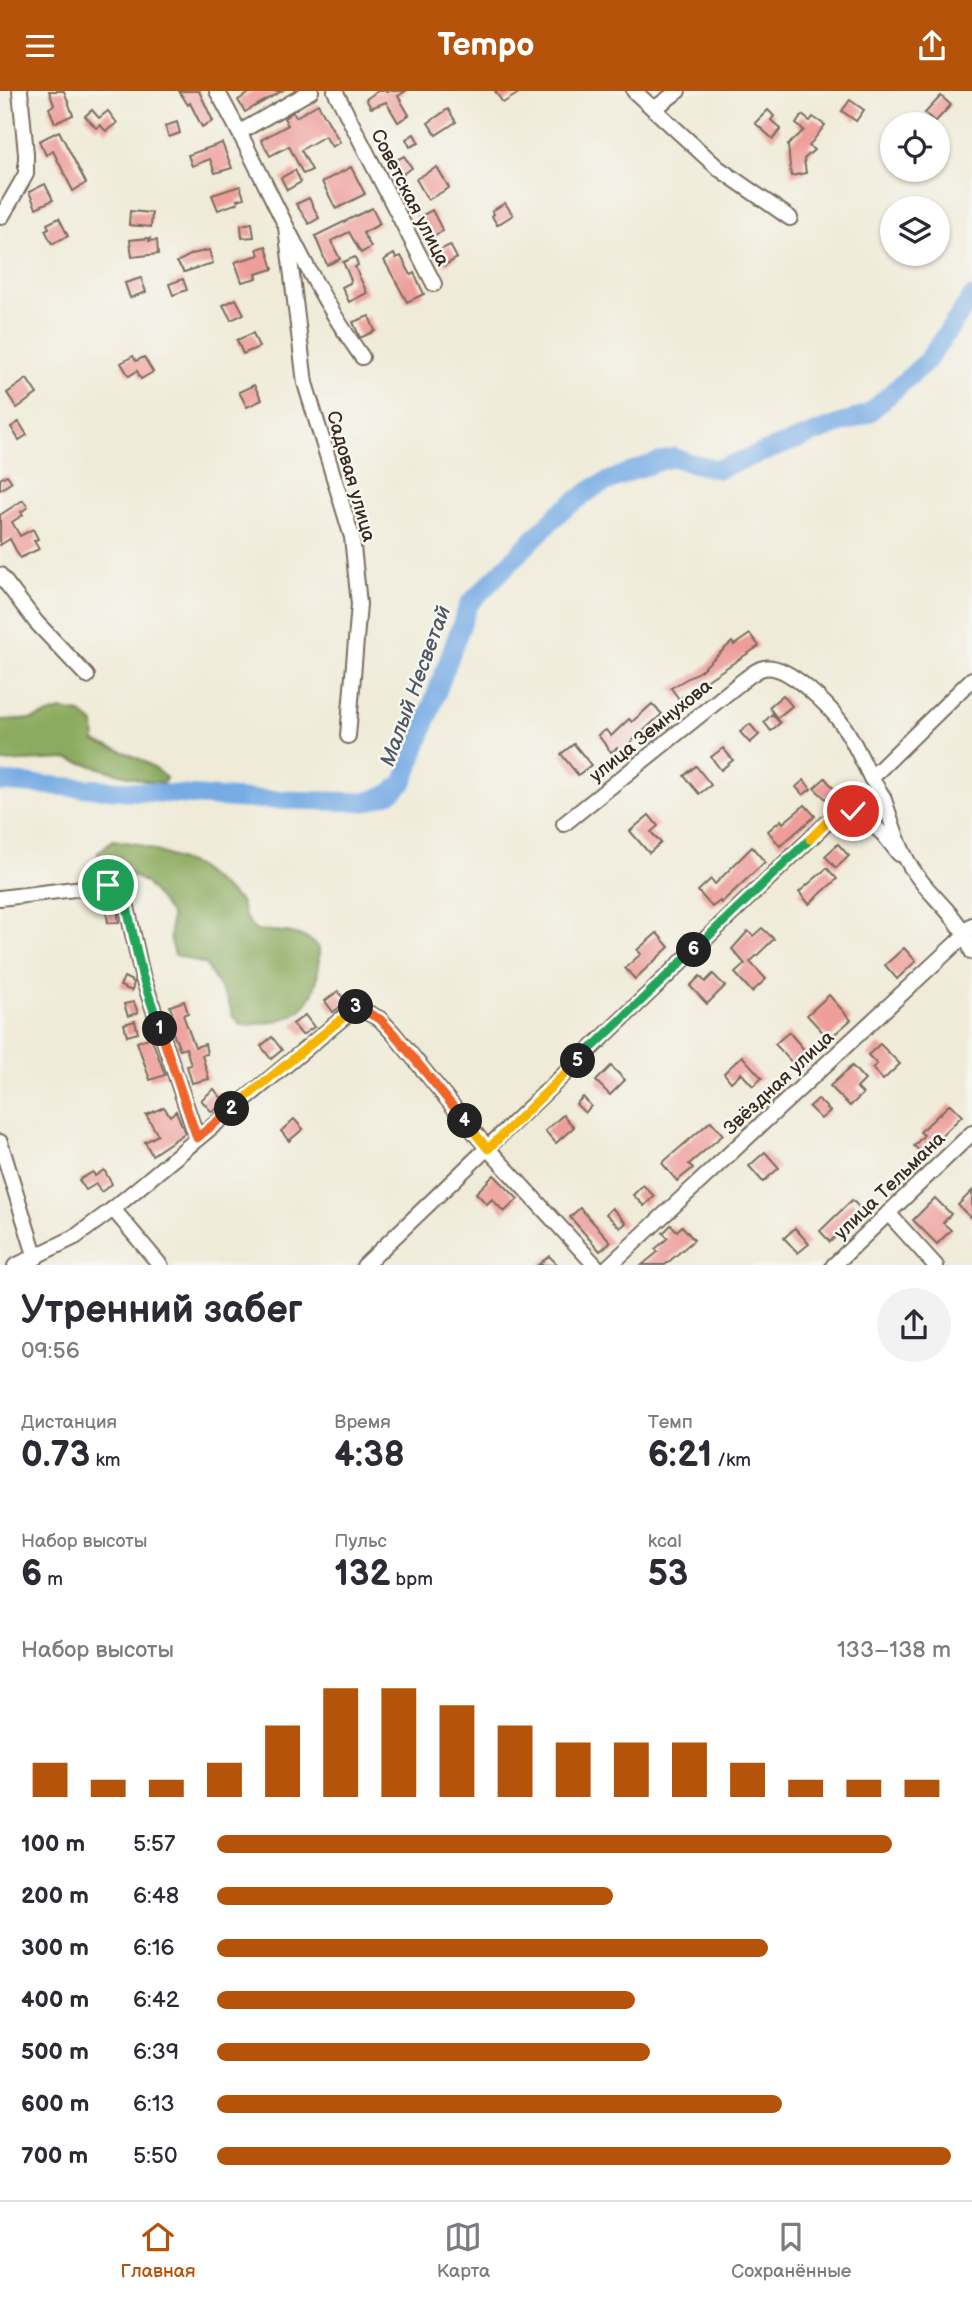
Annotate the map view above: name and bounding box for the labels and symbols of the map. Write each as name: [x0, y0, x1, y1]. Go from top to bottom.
street label: Советская улица: [365, 125, 454, 270]
street label: Садовая улица: [321, 408, 380, 544]
water label: Малый Несветай: [375, 602, 456, 770]
street label: улица Земнухова: [585, 675, 717, 788]
pin: [823, 781, 883, 841]
pin: [78, 855, 138, 915]
pin: 6: [676, 933, 712, 967]
pin: 3: [338, 989, 374, 1025]
pin: 1: [142, 1011, 178, 1047]
street label: Звёздная улица: [719, 1026, 839, 1140]
pin: 5: [560, 1044, 596, 1079]
pin: 2: [215, 1091, 250, 1127]
pin: 4: [448, 1103, 482, 1139]
street label: улица Тельмана: [830, 1127, 950, 1245]

